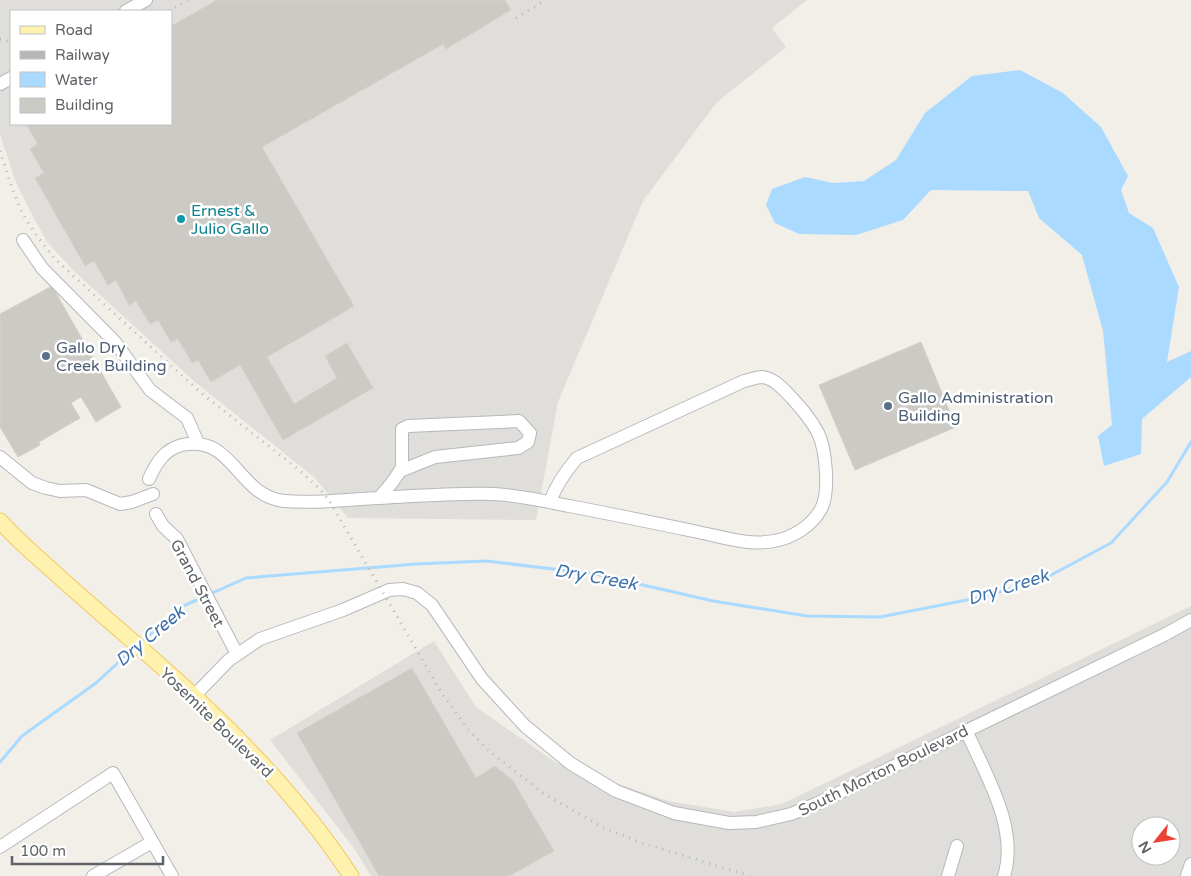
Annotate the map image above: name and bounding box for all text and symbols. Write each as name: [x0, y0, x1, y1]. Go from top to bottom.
legend: [10, 10, 172, 125]
text: Road: [55, 21, 93, 39]
text: Railway: [55, 46, 110, 64]
text: Water: [55, 71, 98, 89]
text: Building: [55, 96, 114, 114]
place label: Ernest & Julio Gallo: [191, 201, 269, 239]
marker: Ernest & Julio Gallo: [175, 213, 187, 225]
place label: Gallo Dry Creek Building: [56, 338, 167, 376]
marker: Gallo Dry Creek Building: [40, 350, 52, 362]
place label: Gallo Administration Building: [898, 388, 1053, 426]
marker: Gallo Administration Building: [882, 400, 894, 412]
street label: Grand Street: [166, 536, 229, 631]
water label: Dry Creek: [553, 559, 640, 595]
water label: Dry Creek: [965, 564, 1052, 610]
water label: Dry Creek: [111, 600, 190, 671]
street label: Yosemite Boulevard: [155, 663, 277, 782]
street label: South Morton Boulevard: [795, 721, 972, 821]
north arrow: [1131, 816, 1181, 866]
scale bar: [12, 834, 164, 866]
text: N: [1135, 838, 1155, 856]
text: 100 m: [20, 842, 66, 860]

